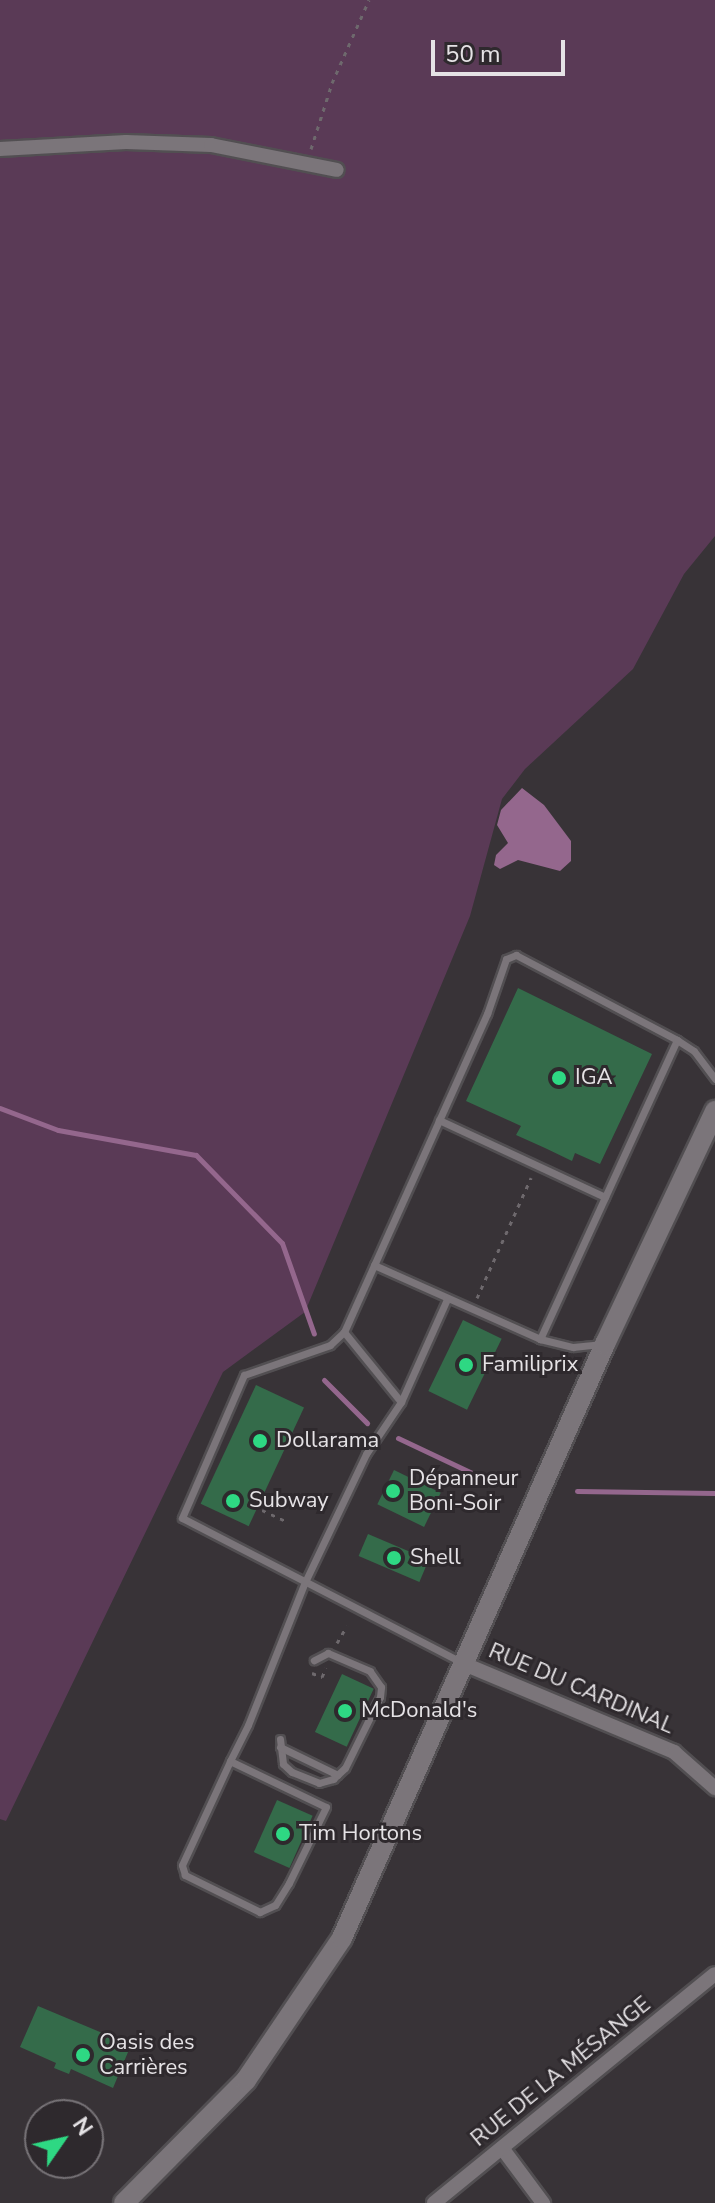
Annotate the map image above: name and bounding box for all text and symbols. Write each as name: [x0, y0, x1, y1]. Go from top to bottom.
scale bar: [435, 24, 569, 74]
text: 50 m: [445, 38, 501, 70]
place label: IGA: [575, 1065, 613, 1091]
marker: IGA: [550, 1069, 568, 1087]
place label: Familiprix: [482, 1352, 578, 1378]
marker: Familiprix: [457, 1356, 475, 1374]
place label: Dollarama: [276, 1428, 379, 1454]
marker: Dollarama: [251, 1432, 269, 1450]
place label: Dépanneur Boni-Soir: [409, 1465, 518, 1516]
marker: Dépanneur Boni-Soir: [384, 1482, 402, 1500]
place label: Subway: [249, 1488, 329, 1514]
marker: Subway: [224, 1492, 242, 1510]
place label: Shell: [410, 1545, 461, 1571]
marker: Shell: [385, 1549, 403, 1567]
street label: RUE DU CARDINAL: [484, 1638, 678, 1740]
place label: McDonald's: [361, 1698, 477, 1724]
marker: McDonald's: [336, 1702, 354, 1720]
place label: Tim Hortons: [299, 1821, 422, 1847]
marker: Tim Hortons: [274, 1825, 292, 1843]
street label: RUE DE LA MÉSANGE: [466, 1991, 656, 2153]
place label: Oasis des Carrières: [99, 2029, 195, 2080]
marker: Oasis des Carrières: [74, 2046, 92, 2064]
north arrow: [24, 2099, 104, 2179]
text: N: [65, 2111, 99, 2142]

